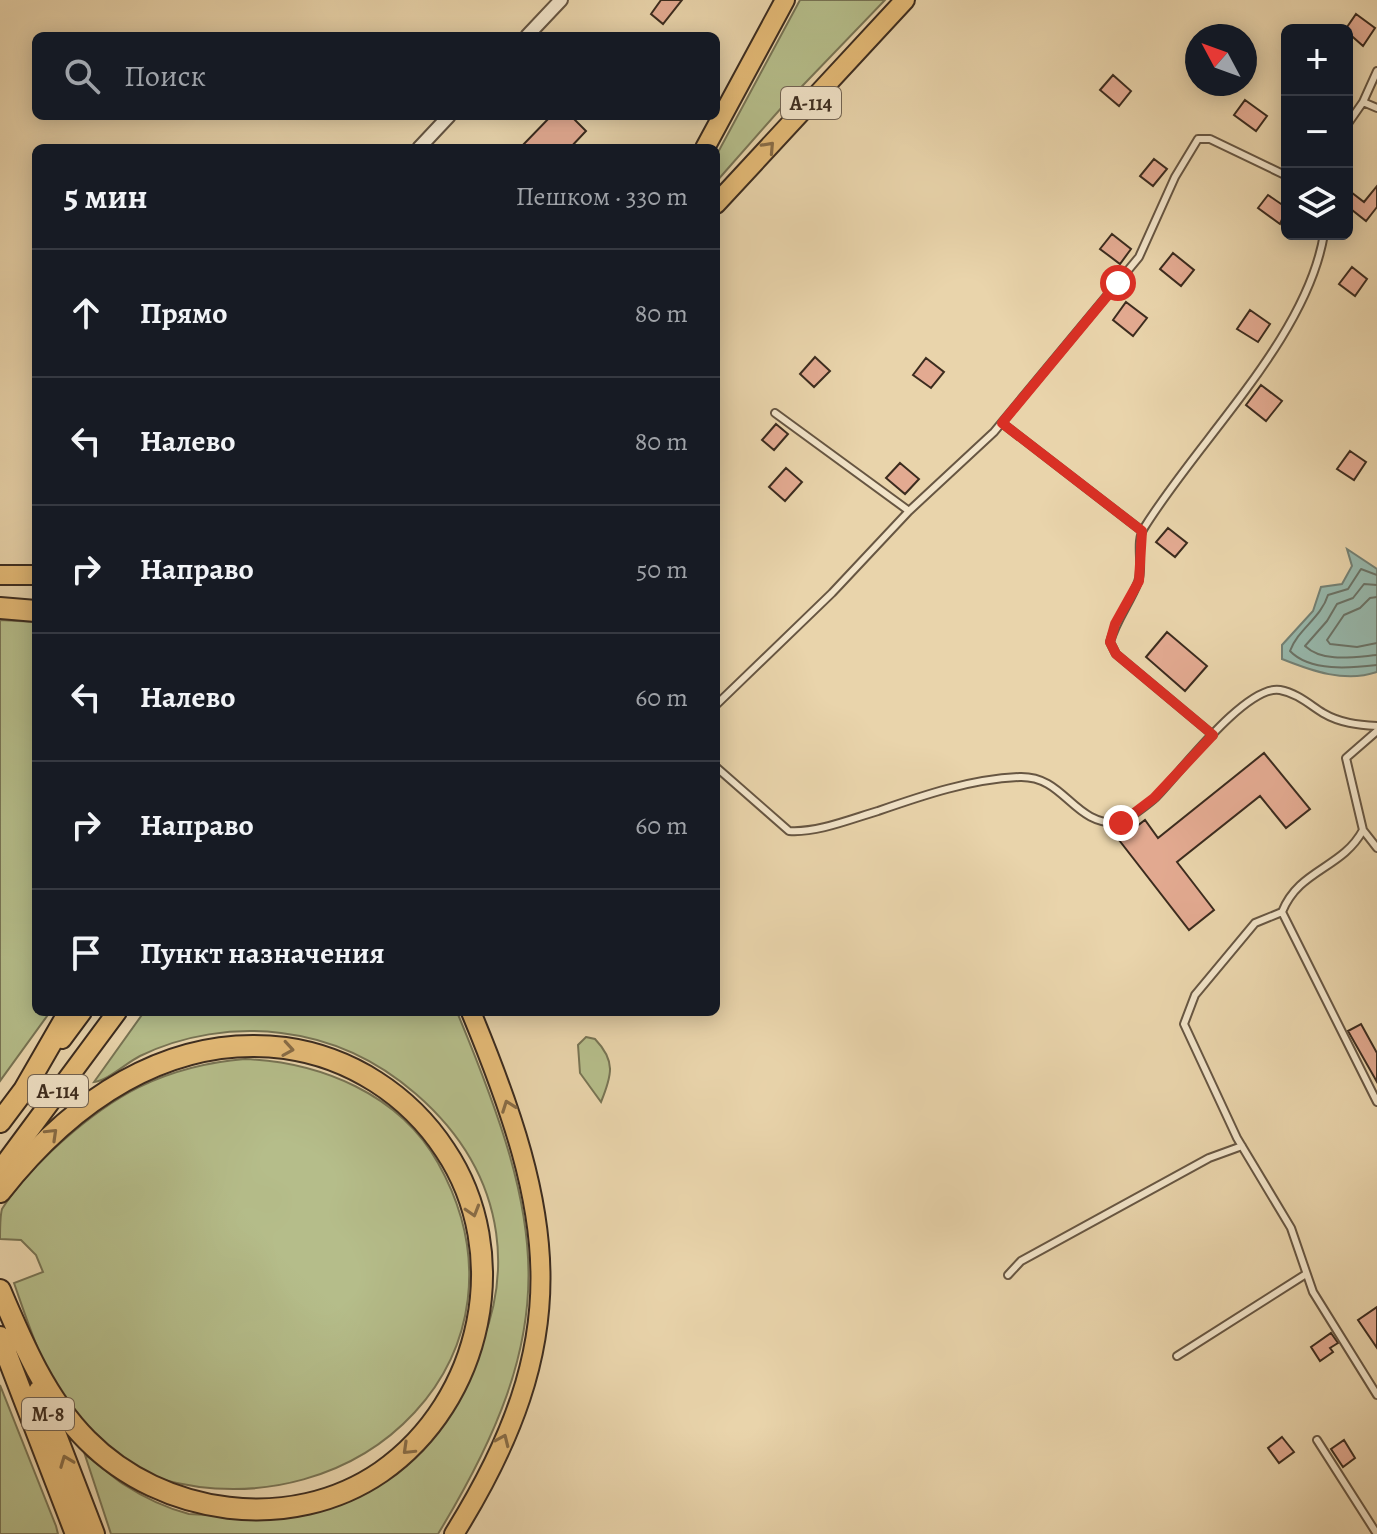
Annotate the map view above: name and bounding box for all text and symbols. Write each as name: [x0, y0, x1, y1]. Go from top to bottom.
north arrow: [1185, 24, 1257, 96]
map controls: [1281, 24, 1353, 240]
button: +: [1281, 24, 1353, 96]
search box: [32, 32, 720, 120]
icon: search: [60, 54, 104, 98]
text: Поиск: [124, 56, 206, 96]
road number: А-114: [781, 87, 841, 119]
button: −: [1281, 96, 1353, 168]
one-way arrow: [760, 142, 774, 157]
button: layers: [1281, 168, 1353, 240]
text: 5 мин: [64, 173, 148, 220]
text: Пешком · 330 m: [516, 179, 688, 214]
route start: [1100, 265, 1136, 301]
icon: ahead: [64, 291, 108, 335]
text: Прямо: [140, 293, 227, 333]
text: 80 m: [635, 296, 688, 331]
icon: left: [64, 419, 108, 463]
text: Налево: [140, 421, 235, 461]
text: 80 m: [635, 424, 688, 459]
icon: right: [64, 547, 108, 591]
text: Направо: [140, 549, 254, 589]
text: 50 m: [636, 552, 688, 587]
icon: left: [64, 675, 108, 719]
text: Налево: [140, 677, 235, 717]
text: 60 m: [635, 680, 688, 715]
icon: right: [64, 803, 108, 847]
text: Направо: [140, 805, 254, 845]
route end: [1103, 805, 1139, 841]
text: 60 m: [635, 808, 688, 843]
icon: arrive: [64, 931, 108, 975]
text: Пункт назначения: [140, 933, 385, 973]
one-way arrow: [281, 1040, 295, 1057]
road number: А-114: [28, 1075, 88, 1107]
one-way arrow: [501, 1100, 518, 1114]
one-way arrow: [43, 1129, 57, 1143]
one-way arrow: [464, 1203, 480, 1217]
road number: М-8: [22, 1398, 74, 1430]
one-way arrow: [493, 1434, 509, 1449]
one-way arrow: [403, 1440, 417, 1454]
one-way arrow: [59, 1455, 76, 1469]

